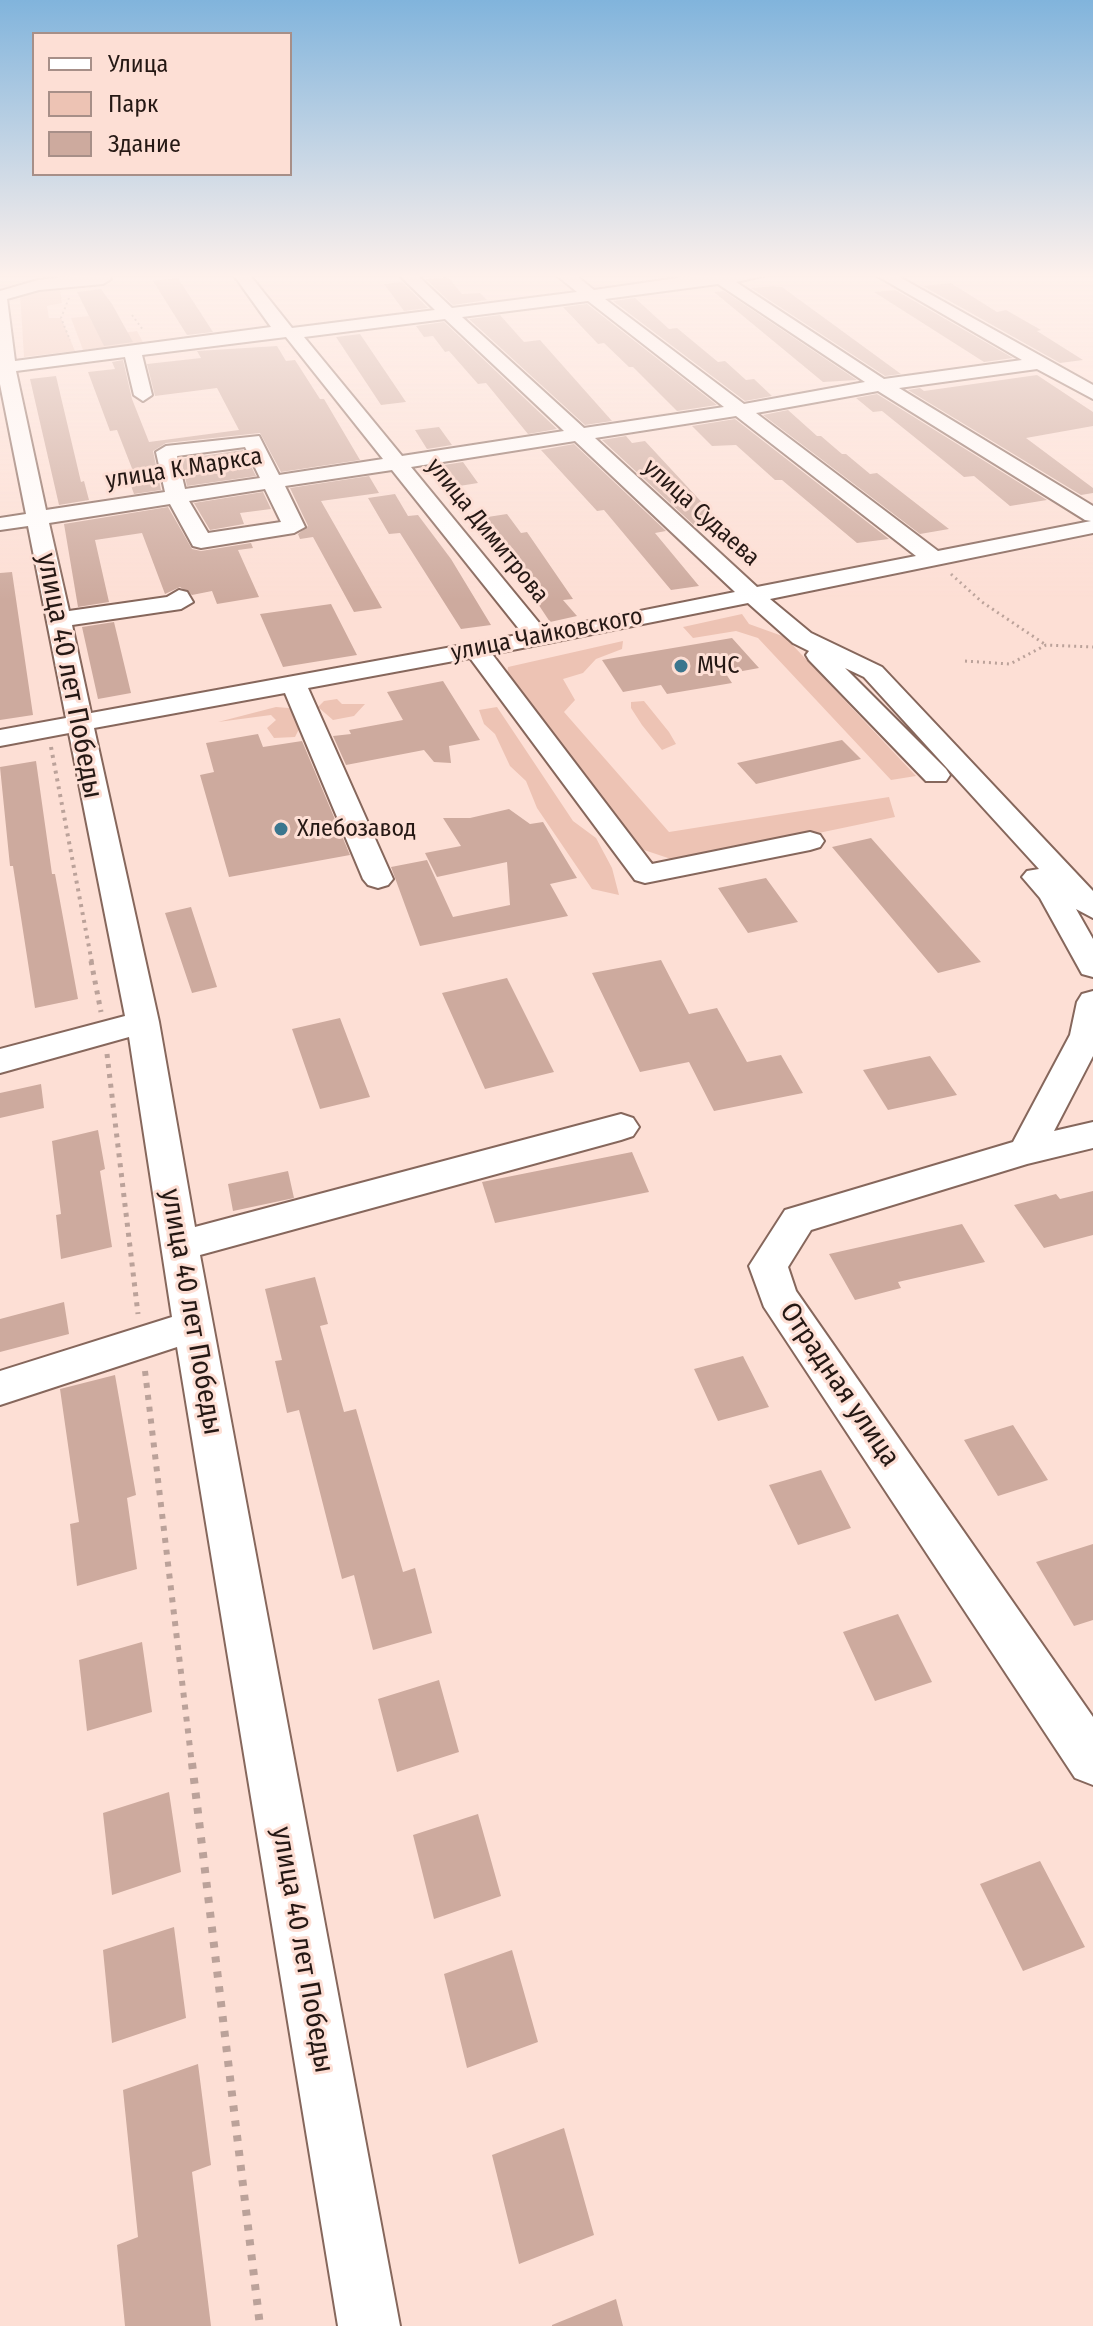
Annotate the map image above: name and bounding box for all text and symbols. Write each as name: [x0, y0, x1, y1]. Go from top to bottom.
legend: [32, 32, 292, 176]
text: Улица: [108, 50, 168, 78]
text: Парк: [108, 90, 158, 118]
text: Здание: [108, 130, 181, 158]
street label: улица К.Маркса: [104, 442, 264, 496]
street label: улица Димитрова: [420, 453, 554, 609]
street label: улица Судаева: [637, 453, 765, 573]
street label: улица 40 лет Победы: [29, 550, 109, 802]
street label: улица Чайковского: [449, 602, 645, 668]
place label: МЧС: [697, 652, 739, 680]
marker: МЧС: [672, 657, 690, 675]
place label: Хлебозавод: [297, 815, 416, 843]
marker: Хлебозавод: [272, 820, 290, 838]
street label: улица 40 лет Победы: [153, 1186, 229, 1438]
street label: Отрадная улица: [772, 1297, 906, 1473]
street label: улица 40 лет Победы: [264, 1824, 340, 2076]

